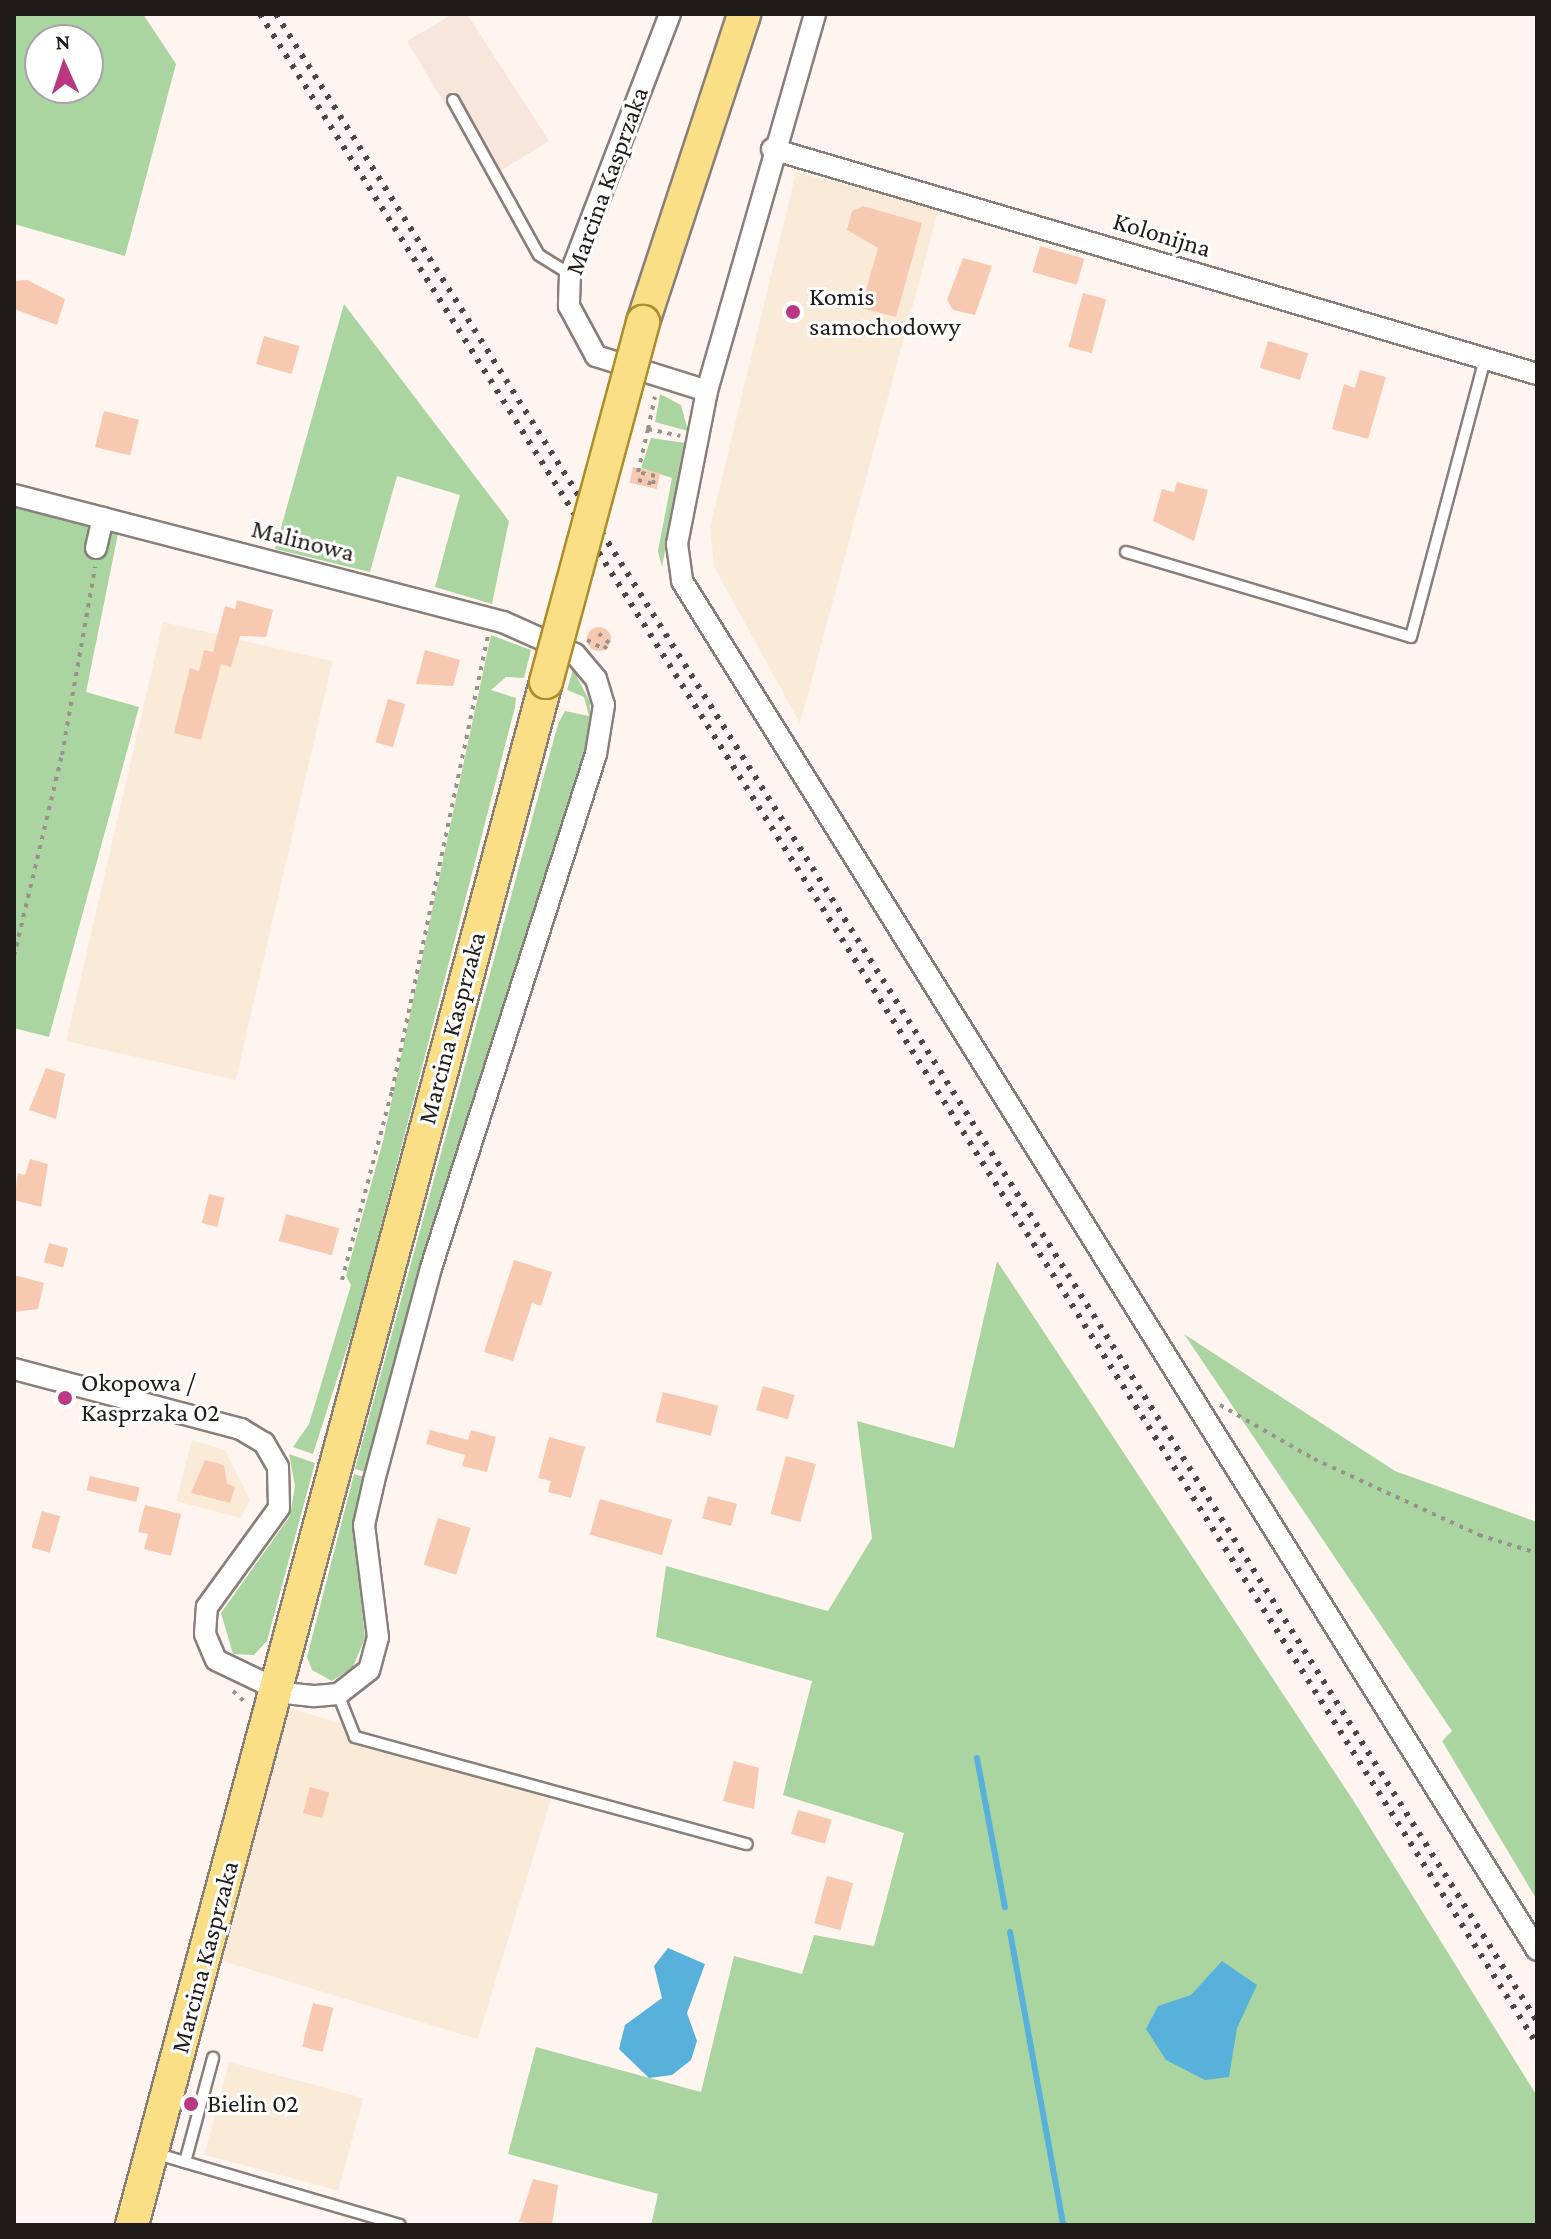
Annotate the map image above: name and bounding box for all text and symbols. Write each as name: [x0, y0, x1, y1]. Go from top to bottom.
north arrow: [24, 24, 104, 104]
text: N: [55, 29, 71, 54]
street label: Marcina Kasprzaka: [559, 83, 655, 279]
street label: Kolonijna: [1109, 205, 1215, 265]
place label: Komis samochodowy: [809, 281, 960, 342]
marker: Komis samochodowy: [784, 303, 802, 321]
street label: Malinowa: [248, 513, 358, 569]
street label: Marcina Kasprzaka: [411, 928, 493, 1128]
place label: Okopowa / Kasprzaka 02: [81, 1367, 220, 1428]
marker: Okopowa / Kasprzaka 02: [56, 1389, 74, 1407]
street label: Marcina Kasprzaka: [164, 1857, 246, 2057]
place label: Bielin 02: [207, 2088, 299, 2120]
marker: Bielin 02: [182, 2095, 200, 2113]

